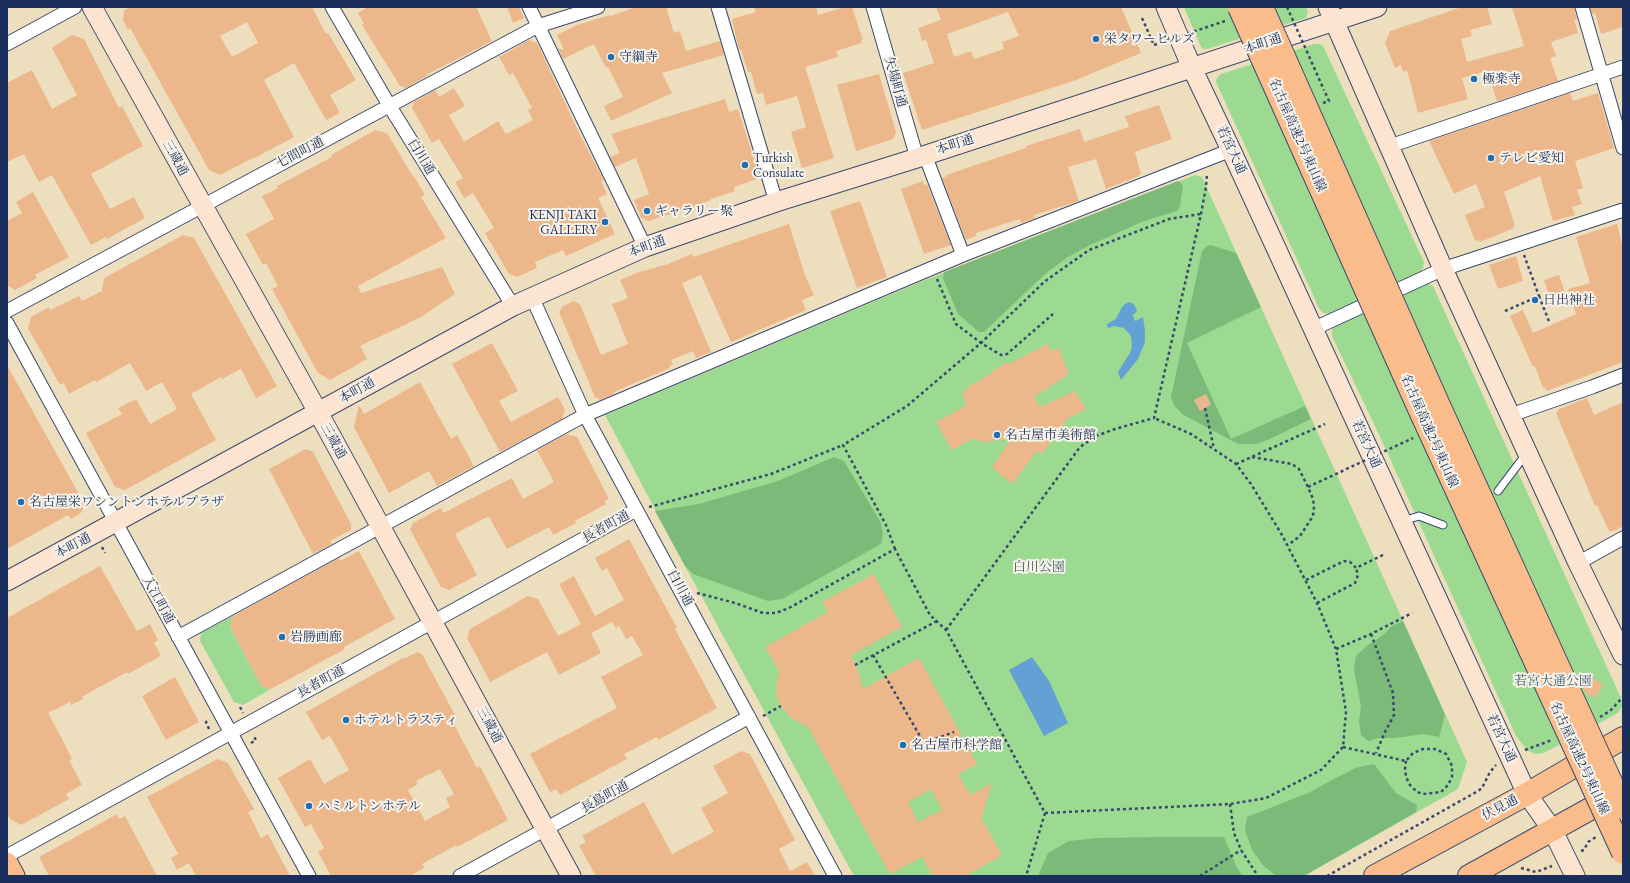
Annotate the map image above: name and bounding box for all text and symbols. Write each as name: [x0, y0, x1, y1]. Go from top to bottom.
street label: 本町通: [1242, 30, 1284, 58]
place label: 栄タワーヒルズ: [1104, 31, 1195, 47]
marker: 栄タワーヒルズ: [1091, 34, 1101, 44]
place label: 守綱寺: [619, 49, 658, 65]
marker: 守綱寺: [606, 52, 616, 62]
street label: 矢場町通: [880, 55, 910, 109]
place label: 極楽寺: [1482, 71, 1521, 87]
marker: 極楽寺: [1469, 74, 1479, 84]
street label: 名古屋高速2号東山線: [1265, 76, 1329, 194]
street label: 若宮大通: [1213, 123, 1249, 177]
street label: 本町通: [934, 132, 976, 158]
street label: 七間町通: [273, 134, 327, 172]
street label: 白川通: [404, 136, 438, 178]
street label: 三蔵通: [159, 137, 191, 179]
place label: Turkish Consulate: [753, 150, 804, 181]
place label: テレビ愛知: [1499, 150, 1564, 166]
marker: テレビ愛知: [1486, 153, 1496, 163]
marker: Turkish Consulate: [740, 160, 750, 170]
place label: ギャラリー聚: [655, 203, 733, 219]
marker: ギャラリー聚: [642, 206, 652, 216]
place label: KENJI TAKI GALLERY: [529, 207, 597, 238]
marker: KENJI TAKI GALLERY: [600, 217, 610, 227]
street label: 本町通: [626, 233, 668, 261]
place label: 日出神社: [1543, 292, 1595, 308]
marker: 日出神社: [1530, 295, 1540, 305]
street label: 名古屋高速2号東山線: [1397, 372, 1461, 490]
street label: 本町通: [336, 375, 378, 407]
street label: 若宮大通: [1348, 417, 1384, 471]
street label: 三蔵通: [317, 420, 349, 462]
place label: 名古屋市美術館: [1005, 427, 1096, 443]
marker: 名古屋市美術館: [992, 430, 1002, 440]
place label: 名古屋栄ワシントンホテルプラザ: [29, 494, 224, 510]
marker: 名古屋栄ワシントンホテルプラザ: [16, 497, 26, 507]
street label: 長者町通: [579, 508, 633, 546]
street label: 本町通: [52, 530, 94, 562]
park label: 白川公園: [1013, 559, 1065, 575]
street label: 白川通: [664, 567, 696, 609]
street label: 入江町通: [139, 573, 177, 627]
place label: 岩勝画廊: [290, 629, 342, 645]
marker: 岩勝画廊: [277, 632, 287, 642]
street label: 長者町通: [294, 663, 348, 701]
park label: 若宮大通公園: [1514, 673, 1592, 689]
street label: 名古屋高速2号東山線: [1546, 699, 1612, 817]
street label: 三蔵通: [473, 704, 505, 746]
street label: 若宮大通: [1483, 711, 1519, 765]
place label: ホテルトラスティ: [354, 712, 458, 728]
marker: ホテルトラスティ: [341, 715, 351, 725]
place label: 名古屋市科学館: [911, 737, 1002, 753]
marker: 名古屋市科学館: [898, 740, 908, 750]
street label: 長島町通: [578, 778, 632, 816]
street label: 伏見通: [1479, 792, 1521, 824]
place label: ハミルトンホテル: [317, 798, 421, 814]
marker: ハミルトンホテル: [304, 801, 314, 811]

